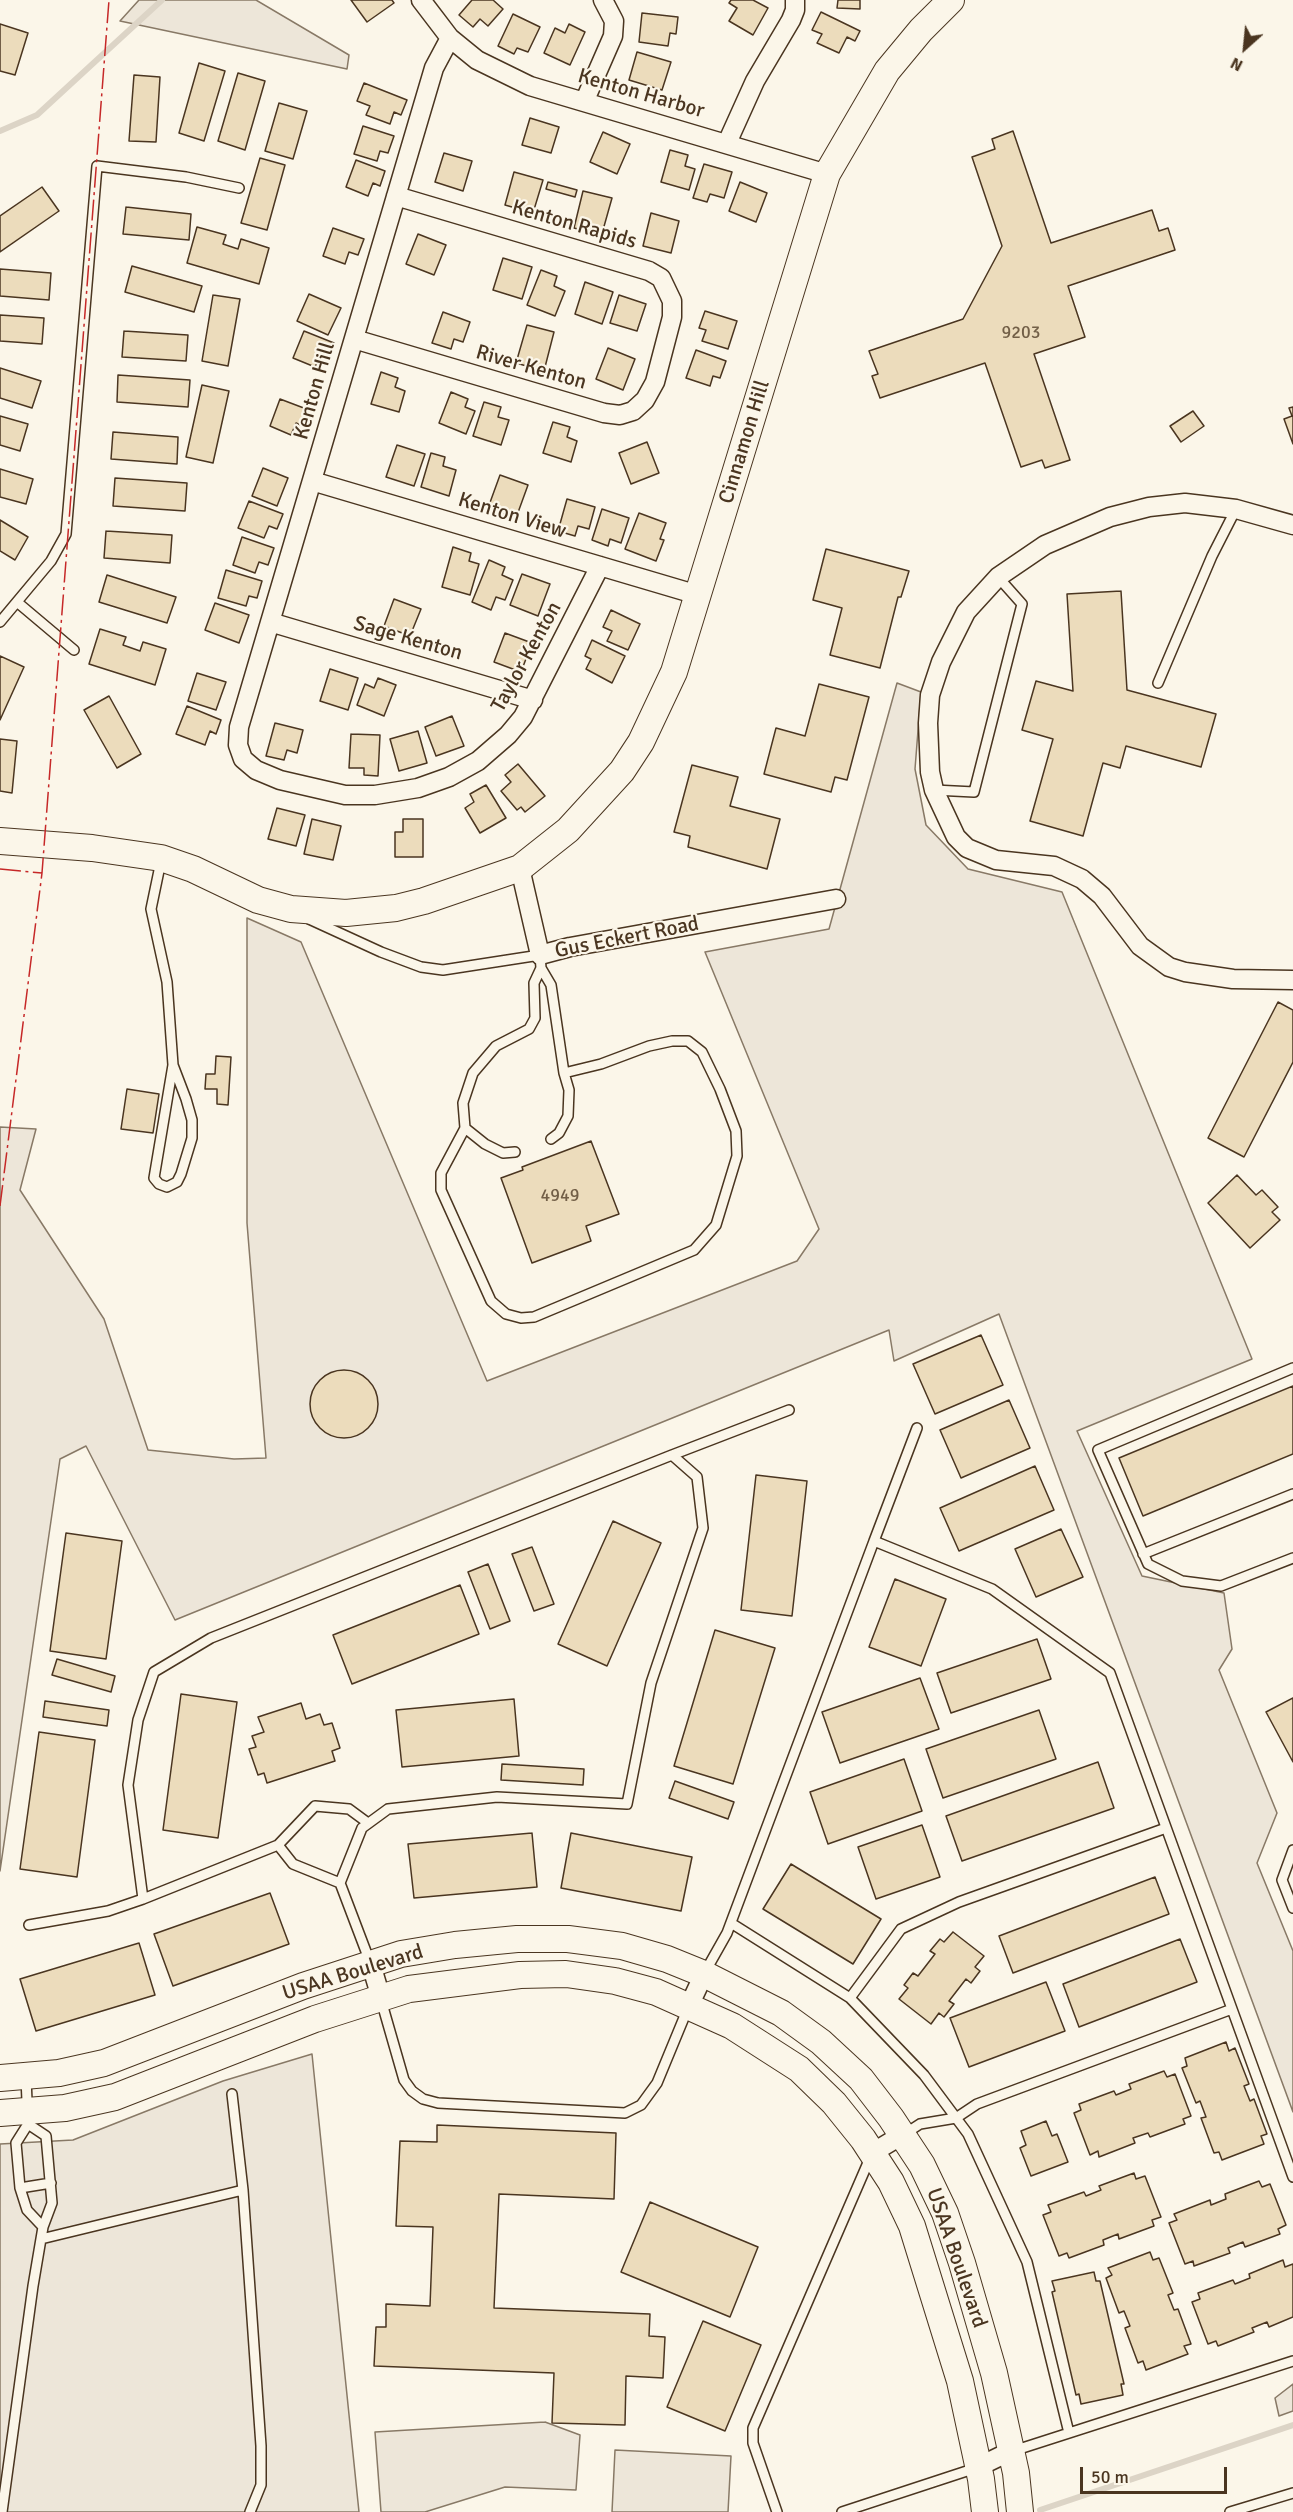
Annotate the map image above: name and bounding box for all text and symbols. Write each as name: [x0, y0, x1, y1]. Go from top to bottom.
north arrow: [1215, 18, 1275, 78]
text: N: [1227, 53, 1246, 75]
street label: Kenton Harbor: [575, 64, 707, 124]
street label: Kenton Rapids: [509, 195, 639, 255]
house number: 9203: [1002, 322, 1040, 344]
street label: Kenton Hill: [289, 339, 341, 443]
street label: River Kenton: [473, 340, 589, 396]
street label: Cinnamon Hill: [714, 377, 776, 507]
street label: Kenton View: [455, 488, 569, 544]
street label: Taylor Kenton: [486, 598, 568, 716]
street label: Sage Kenton: [351, 611, 465, 667]
street label: Gus Eckert Road: [553, 912, 701, 964]
house number: 4949: [541, 1185, 579, 1207]
street label: USAA Boulevard: [279, 1940, 427, 2006]
street label: USAA Boulevard: [920, 2185, 992, 2331]
scale bar: [1083, 2455, 1230, 2493]
text: 50 m: [1091, 2466, 1129, 2488]

